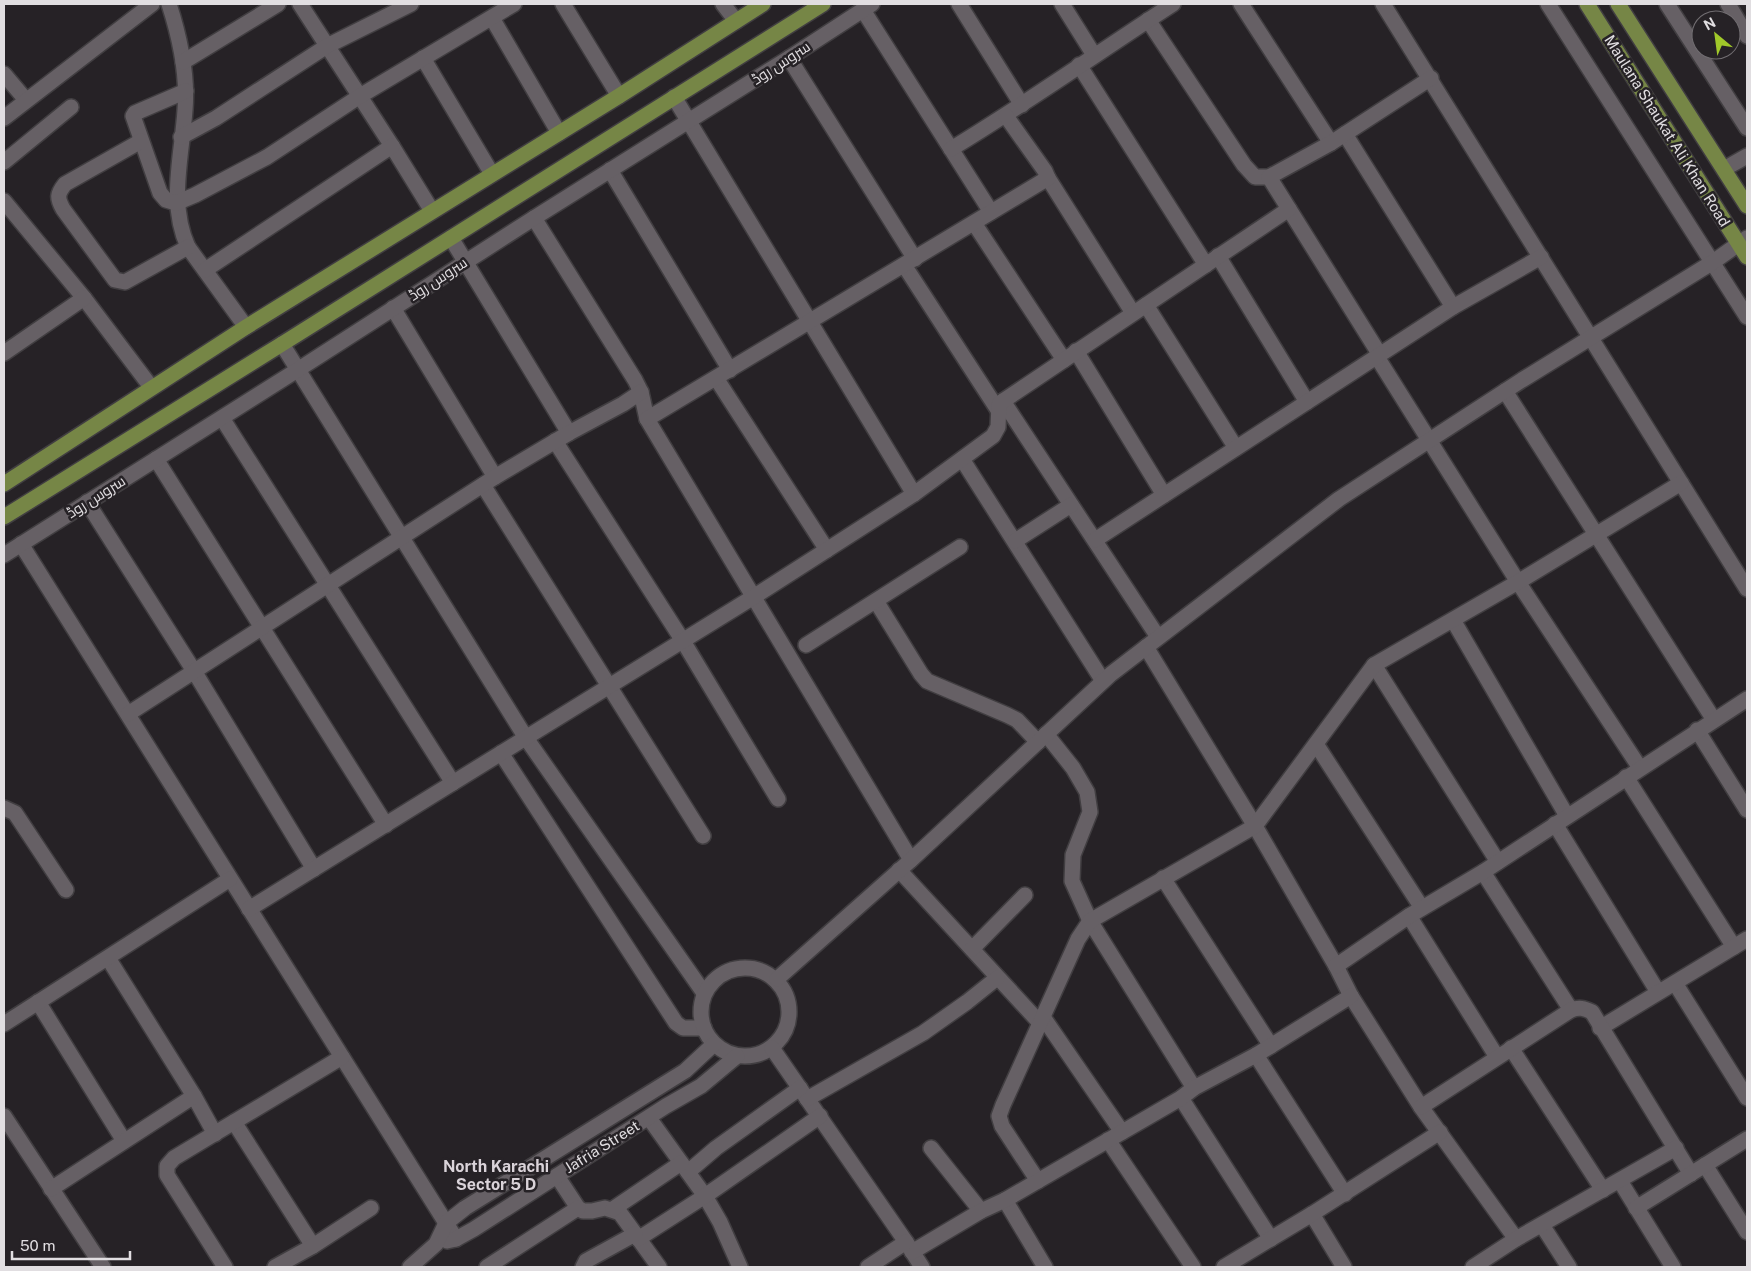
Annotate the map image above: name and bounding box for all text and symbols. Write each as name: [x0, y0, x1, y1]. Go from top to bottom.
north arrow: [1691, 10, 1741, 60]
text: N: [1701, 14, 1718, 33]
street label: Maulana Shaukat Ali Khan Road: [1601, 32, 1734, 230]
street label: سروس روڈ: [748, 37, 814, 89]
street label: سروس روڈ: [405, 253, 471, 305]
street label: سروس روڈ: [63, 472, 129, 523]
street label: Jafria Street: [561, 1117, 642, 1176]
district label: North Karachi Sector 5 D: [443, 1157, 549, 1194]
scale bar: [12, 1228, 130, 1260]
text: 50 m: [20, 1237, 55, 1254]

